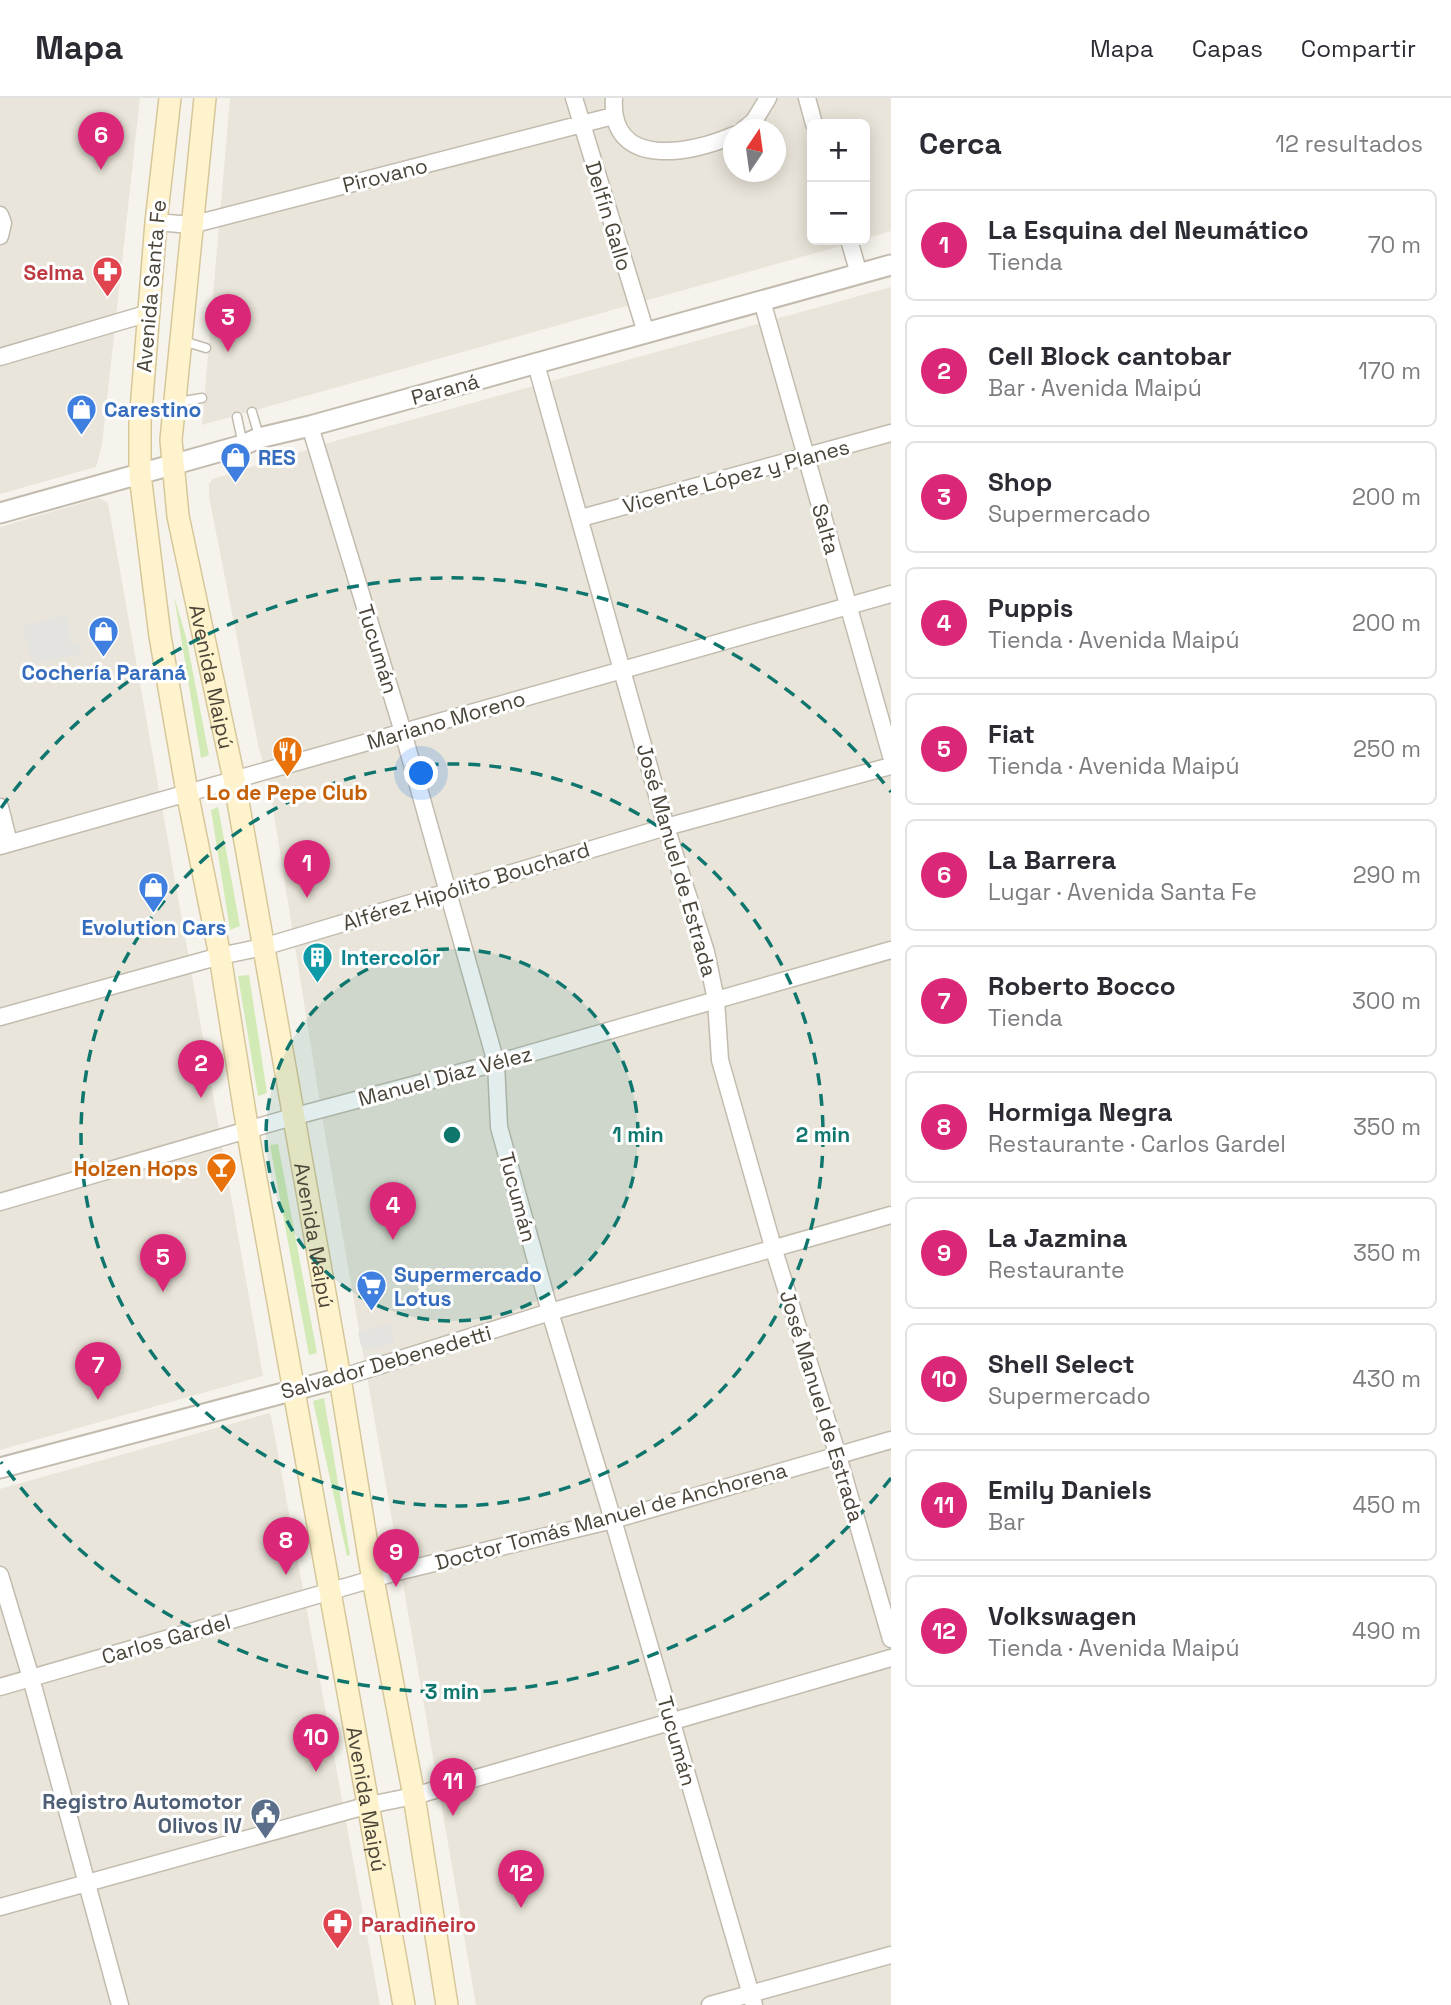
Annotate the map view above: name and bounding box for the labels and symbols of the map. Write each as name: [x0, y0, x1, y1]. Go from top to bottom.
pin: 6: [78, 112, 124, 170]
north arrow: [723, 119, 786, 182]
street label: Pirovano: [340, 151, 430, 199]
street label: Delfín Gallo: [580, 158, 638, 274]
street label: Avenida Santa Fe: [130, 198, 172, 374]
pharmacy icon: Selma: [90, 255, 124, 299]
place label: Selma: [23, 259, 84, 286]
pin: 3: [205, 294, 251, 352]
street label: Paraná: [408, 367, 482, 411]
shop icon: Carestino: [64, 392, 98, 436]
place label: Carestino: [104, 396, 201, 423]
street label: Vicente López y Planes: [620, 433, 852, 519]
shop icon: RES: [218, 440, 252, 484]
place label: RES: [258, 444, 296, 471]
street label: Salta: [806, 500, 846, 558]
street label: Tucumán: [352, 601, 404, 697]
street label: Avenida Maipú: [184, 602, 241, 751]
shop icon: Cochería Paraná: [87, 615, 121, 659]
place label: Cochería Paraná: [22, 659, 187, 686]
street label: Mariano Moreno: [364, 684, 528, 756]
restaurant icon: Lo de Pepe Club: [270, 735, 304, 779]
street label: José Manuel de Estrada: [631, 740, 723, 980]
your location: [404, 756, 438, 790]
place label: Lo de Pepe Club: [206, 779, 368, 806]
street label: Alférez Hipólito Bouchard: [339, 835, 593, 937]
pin: 1: [284, 840, 330, 898]
shop icon: Evolution Cars: [137, 870, 171, 914]
place label: Evolution Cars: [81, 914, 227, 941]
building icon: Intercolor: [301, 940, 335, 984]
place label: Intercolor: [341, 944, 440, 971]
pin: 2: [178, 1040, 224, 1098]
street label: Manuel Díaz Vélez: [355, 1040, 535, 1112]
text: 1 min: [612, 1121, 664, 1148]
text: 2 min: [796, 1121, 850, 1148]
centre of rings: [440, 1123, 464, 1147]
street label: Tucumán: [493, 1149, 543, 1245]
bar icon: Holzen Hops: [204, 1151, 238, 1195]
place label: Holzen Hops: [74, 1155, 198, 1182]
street label: Avenida Maipú: [289, 1160, 341, 1310]
pin: 4: [370, 1182, 416, 1240]
pin: 5: [140, 1234, 186, 1292]
place label: Supermercado Lotus: [394, 1261, 542, 1312]
supermarket icon: Supermercado Lotus: [354, 1269, 388, 1313]
street label: José Manuel de Estrada: [774, 1287, 870, 1525]
street label: Salvador Debenedetti: [278, 1319, 494, 1405]
pin: 7: [75, 1342, 121, 1400]
street label: Doctor Tomás Manuel de Anchorena: [432, 1456, 790, 1576]
pin: 8: [263, 1517, 309, 1575]
pin: 9: [373, 1529, 419, 1587]
street label: Carlos Gardel: [99, 1608, 233, 1670]
text: 3 min: [425, 1678, 479, 1705]
street label: Tucumán: [651, 1693, 703, 1789]
pin: 10: [293, 1714, 339, 1772]
street label: Avenida Maipú: [341, 1724, 393, 1874]
pin: 11: [430, 1758, 476, 1816]
place label: Registro Automotor Olivos IV: [42, 1788, 242, 1839]
public building icon: Registro Automotor Olivos IV: [248, 1796, 282, 1840]
pin: 12: [498, 1850, 544, 1908]
pharmacy icon: Paradiñeiro: [321, 1907, 355, 1951]
place label: Paradiñeiro: [361, 1911, 476, 1938]

